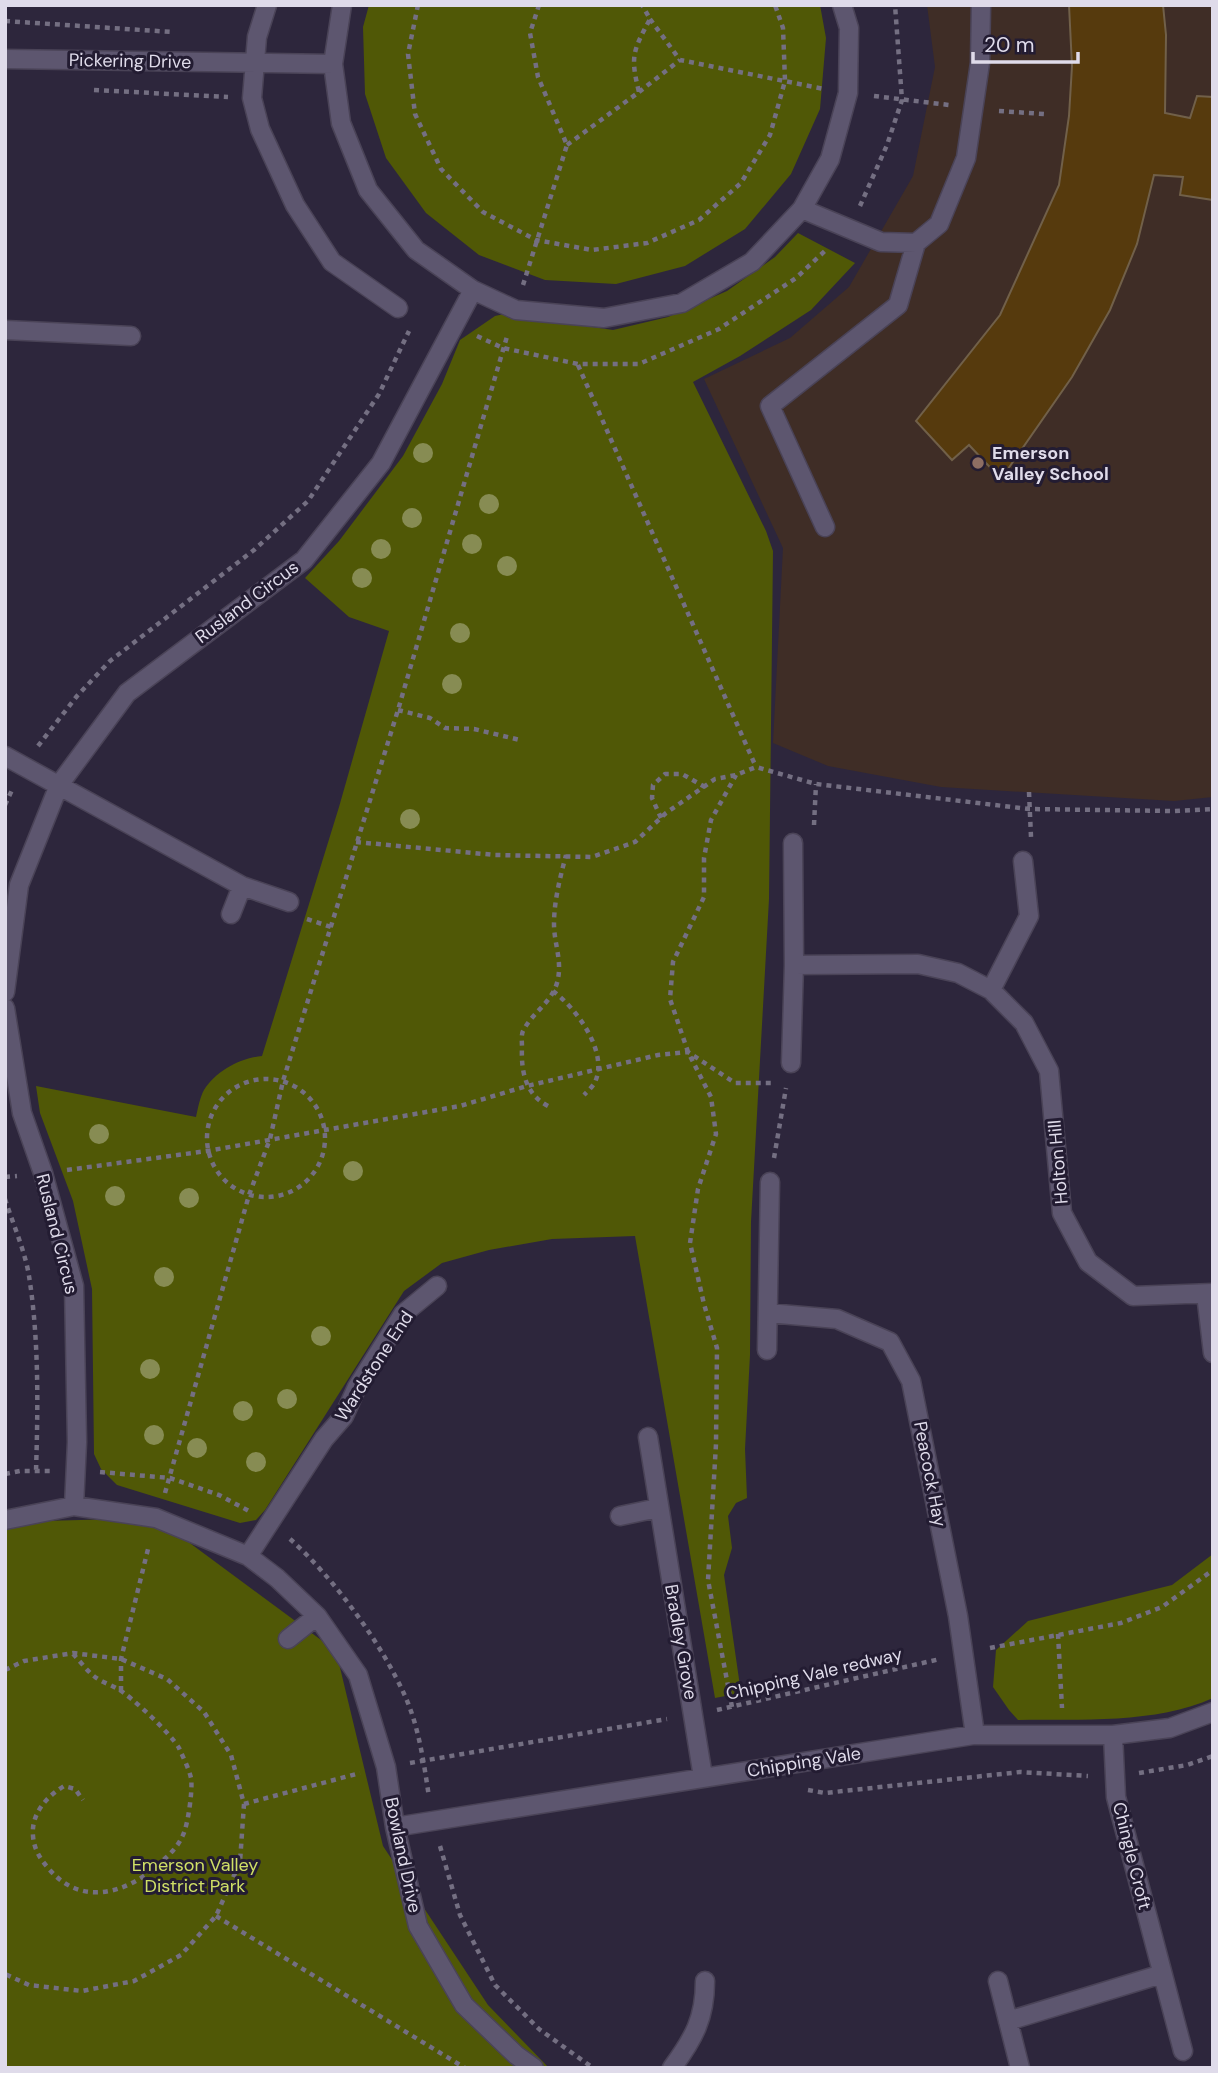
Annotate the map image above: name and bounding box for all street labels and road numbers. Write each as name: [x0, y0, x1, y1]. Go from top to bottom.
street label: Pickering Drive: [69, 48, 191, 74]
street label: Rusland Circus: [190, 555, 304, 649]
street label: Holton Hill: [1042, 1119, 1074, 1205]
street label: Rusland Circus: [30, 1171, 84, 1297]
street label: Wardstone End: [329, 1306, 419, 1426]
street label: Peacock Hay: [908, 1419, 952, 1529]
street label: Bradley Grove: [659, 1582, 703, 1702]
street label: Chipping Vale redway: [724, 1642, 904, 1706]
street label: Chipping Vale: [745, 1741, 863, 1783]
street label: Bowland Drive: [379, 1795, 427, 1915]
street label: Chingle Croft: [1107, 1800, 1157, 1912]

